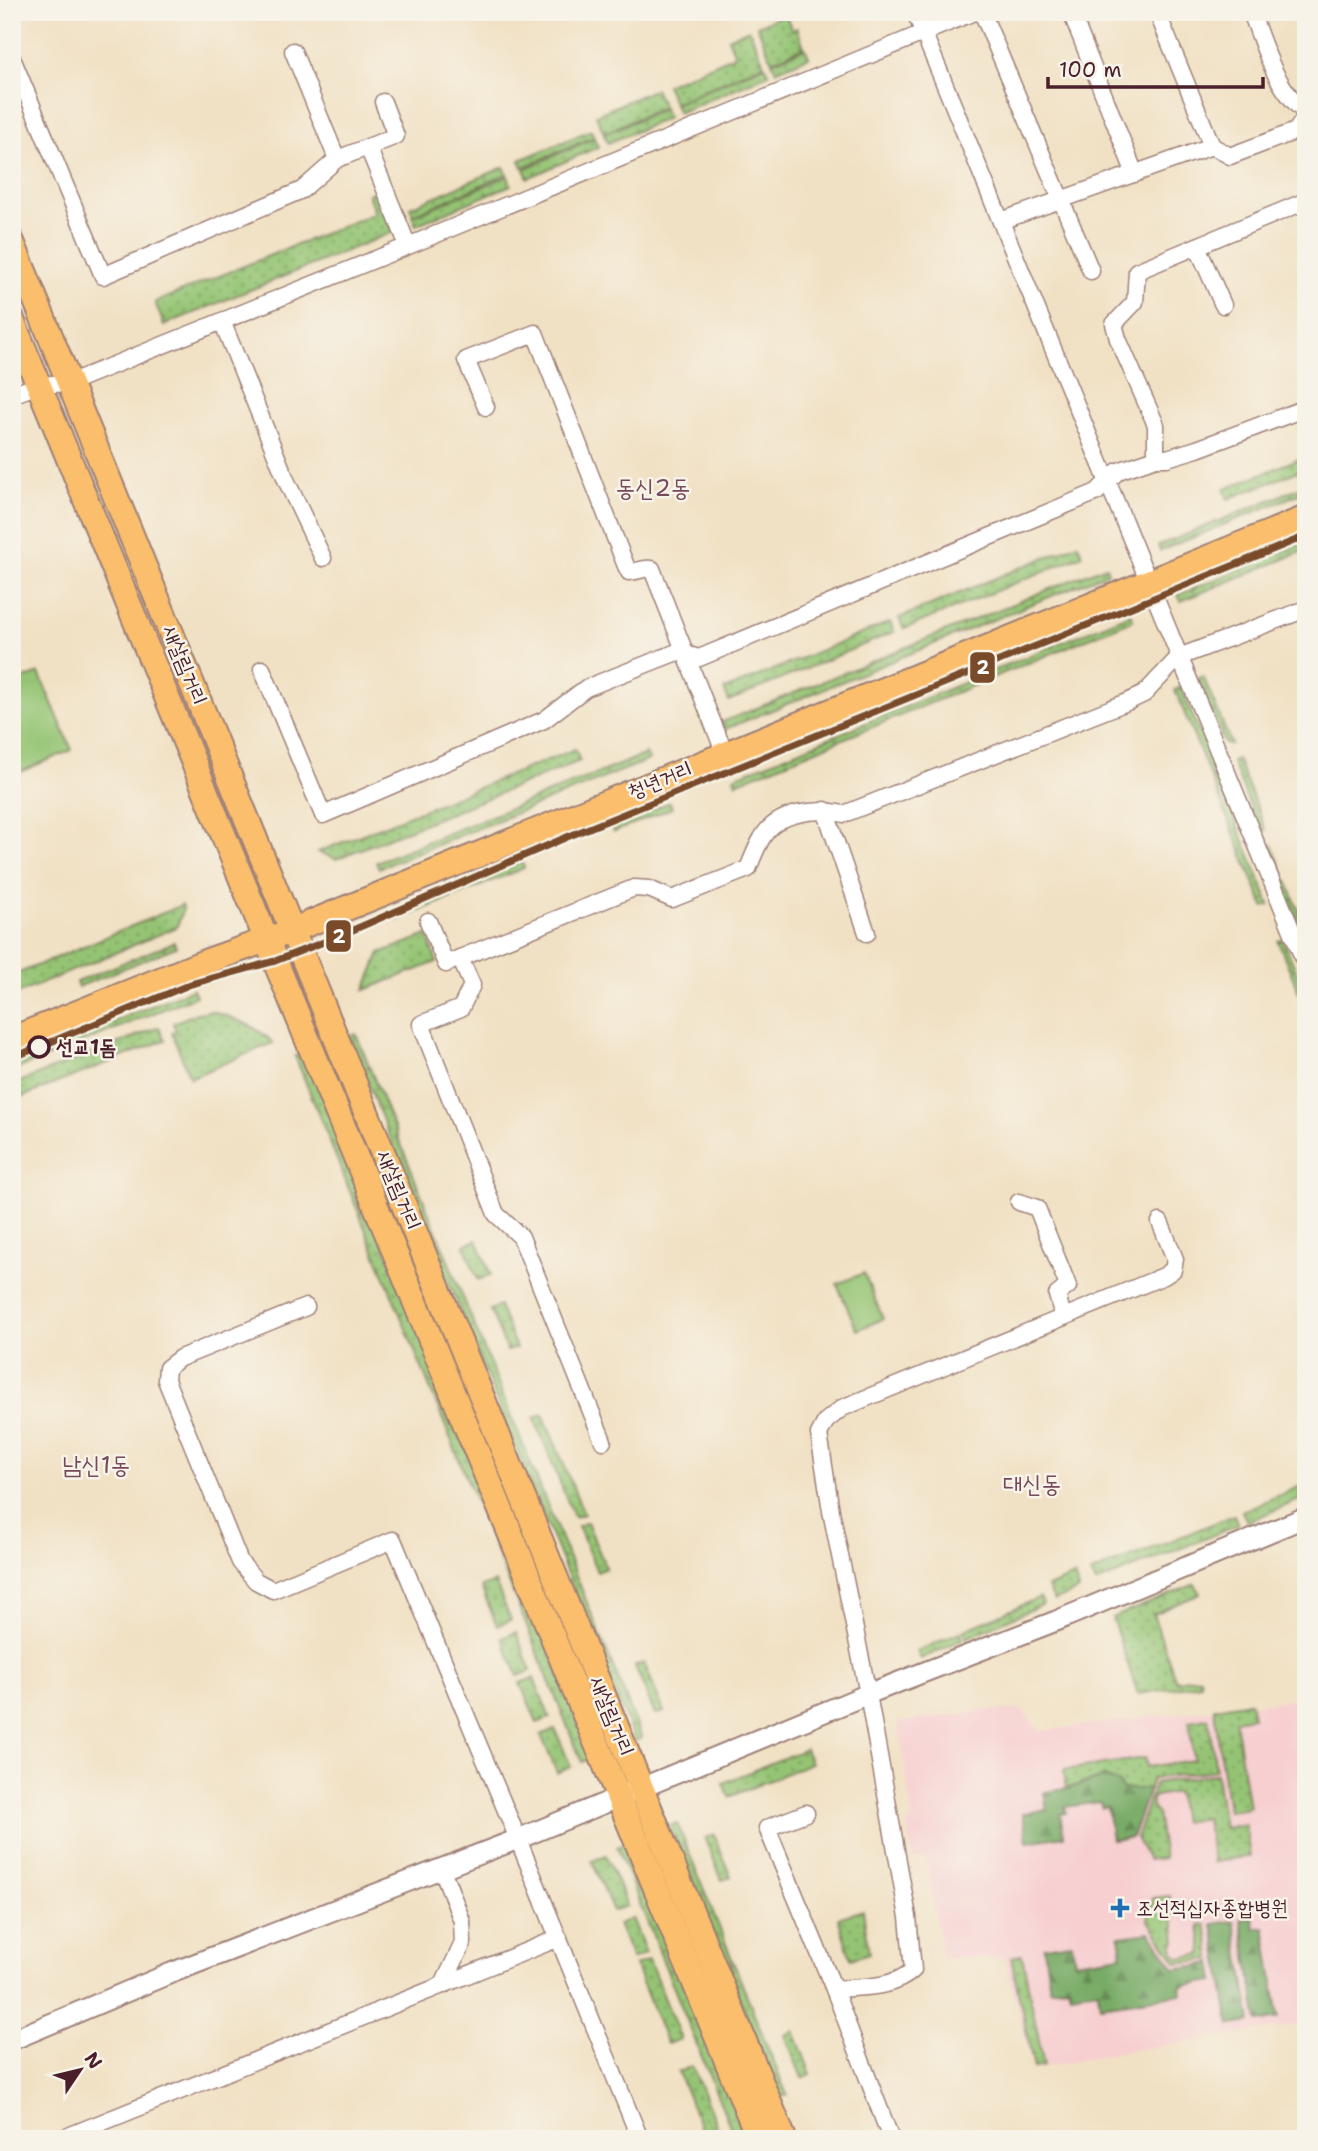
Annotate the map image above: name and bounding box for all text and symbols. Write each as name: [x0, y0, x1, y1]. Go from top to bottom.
scale bar: [1048, 46, 1264, 90]
text: 100 m: [1059, 56, 1122, 84]
district label: 동신2동: [616, 472, 690, 504]
street label: 새살림거리: [156, 621, 214, 709]
line badge: 2: [969, 651, 996, 684]
text: 2: [976, 655, 990, 680]
street label: 청년거리: [623, 754, 697, 806]
line badge: 2: [325, 919, 352, 953]
text: 2: [332, 924, 346, 949]
place label: 선교1돔: [56, 1033, 116, 1061]
marker: 선교1돔: [28, 1036, 50, 1058]
street label: 새살림거리: [370, 1146, 428, 1234]
district label: 남신1동: [62, 1449, 130, 1481]
district label: 대신동: [1003, 1468, 1061, 1500]
street label: 새살림거리: [583, 1672, 641, 1760]
place label: 조선적십자종합병원: [1136, 1894, 1288, 1922]
marker: 조선적십자종합병원: [1110, 1898, 1130, 1918]
north arrow: [46, 2036, 116, 2106]
text: N: [79, 2047, 108, 2074]

